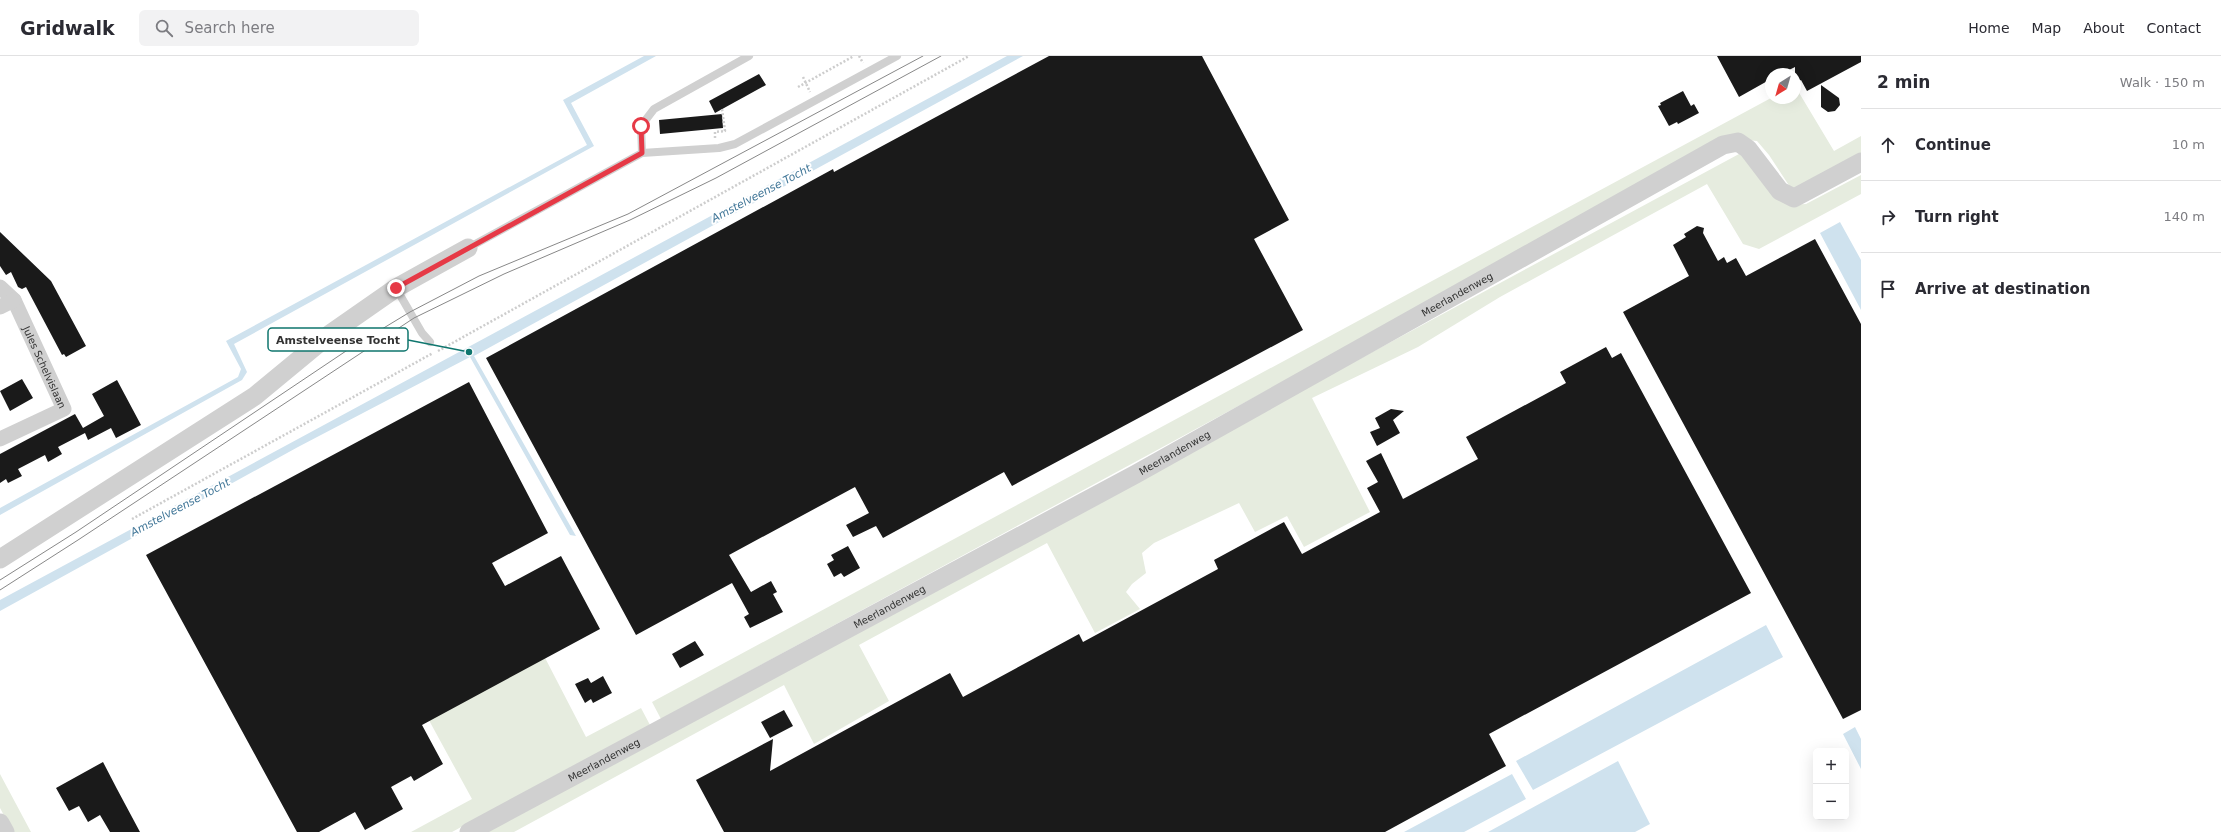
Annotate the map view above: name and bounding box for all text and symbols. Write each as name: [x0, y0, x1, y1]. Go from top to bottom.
search box: [139, 10, 419, 46]
text: Gridwalk: [20, 17, 115, 39]
icon: search: [153, 17, 175, 39]
text: Search here: [185, 19, 275, 37]
text: Home: [1968, 20, 2010, 36]
text: Map: [2032, 20, 2061, 36]
text: About: [2083, 20, 2125, 36]
text: Contact: [2147, 20, 2201, 36]
north arrow: [1765, 68, 1801, 104]
text: 2 min: [1877, 72, 1930, 92]
text: Walk · 150 m: [2120, 75, 2205, 90]
route start: [632, 117, 650, 135]
icon: ahead: [1877, 134, 1899, 156]
text: Continue: [1915, 136, 1991, 154]
text: 10 m: [2172, 137, 2205, 152]
water label: Amstelveense Tocht: [708, 161, 814, 226]
icon: right: [1877, 206, 1899, 228]
text: Turn right: [1915, 208, 1999, 226]
text: 140 m: [2163, 209, 2205, 224]
street label: Meerlandenweg: [1420, 270, 1495, 319]
icon: arrive: [1877, 278, 1899, 300]
route end: [387, 279, 405, 297]
text: Arrive at destination: [1915, 280, 2090, 298]
street label: Jules Schelvislaan: [20, 324, 68, 410]
callout: Amstelveense Tocht: [268, 328, 408, 351]
text: Amstelveense Tocht: [276, 334, 400, 347]
street label: Meerlandenweg: [1137, 429, 1212, 477]
water label: Amstelveense Tocht: [127, 475, 233, 540]
street label: Meerlandenweg: [852, 583, 927, 631]
street label: Meerlandenweg: [566, 736, 642, 784]
map controls: [1813, 748, 1849, 820]
button: +: [1813, 748, 1849, 784]
button: −: [1813, 784, 1849, 820]

